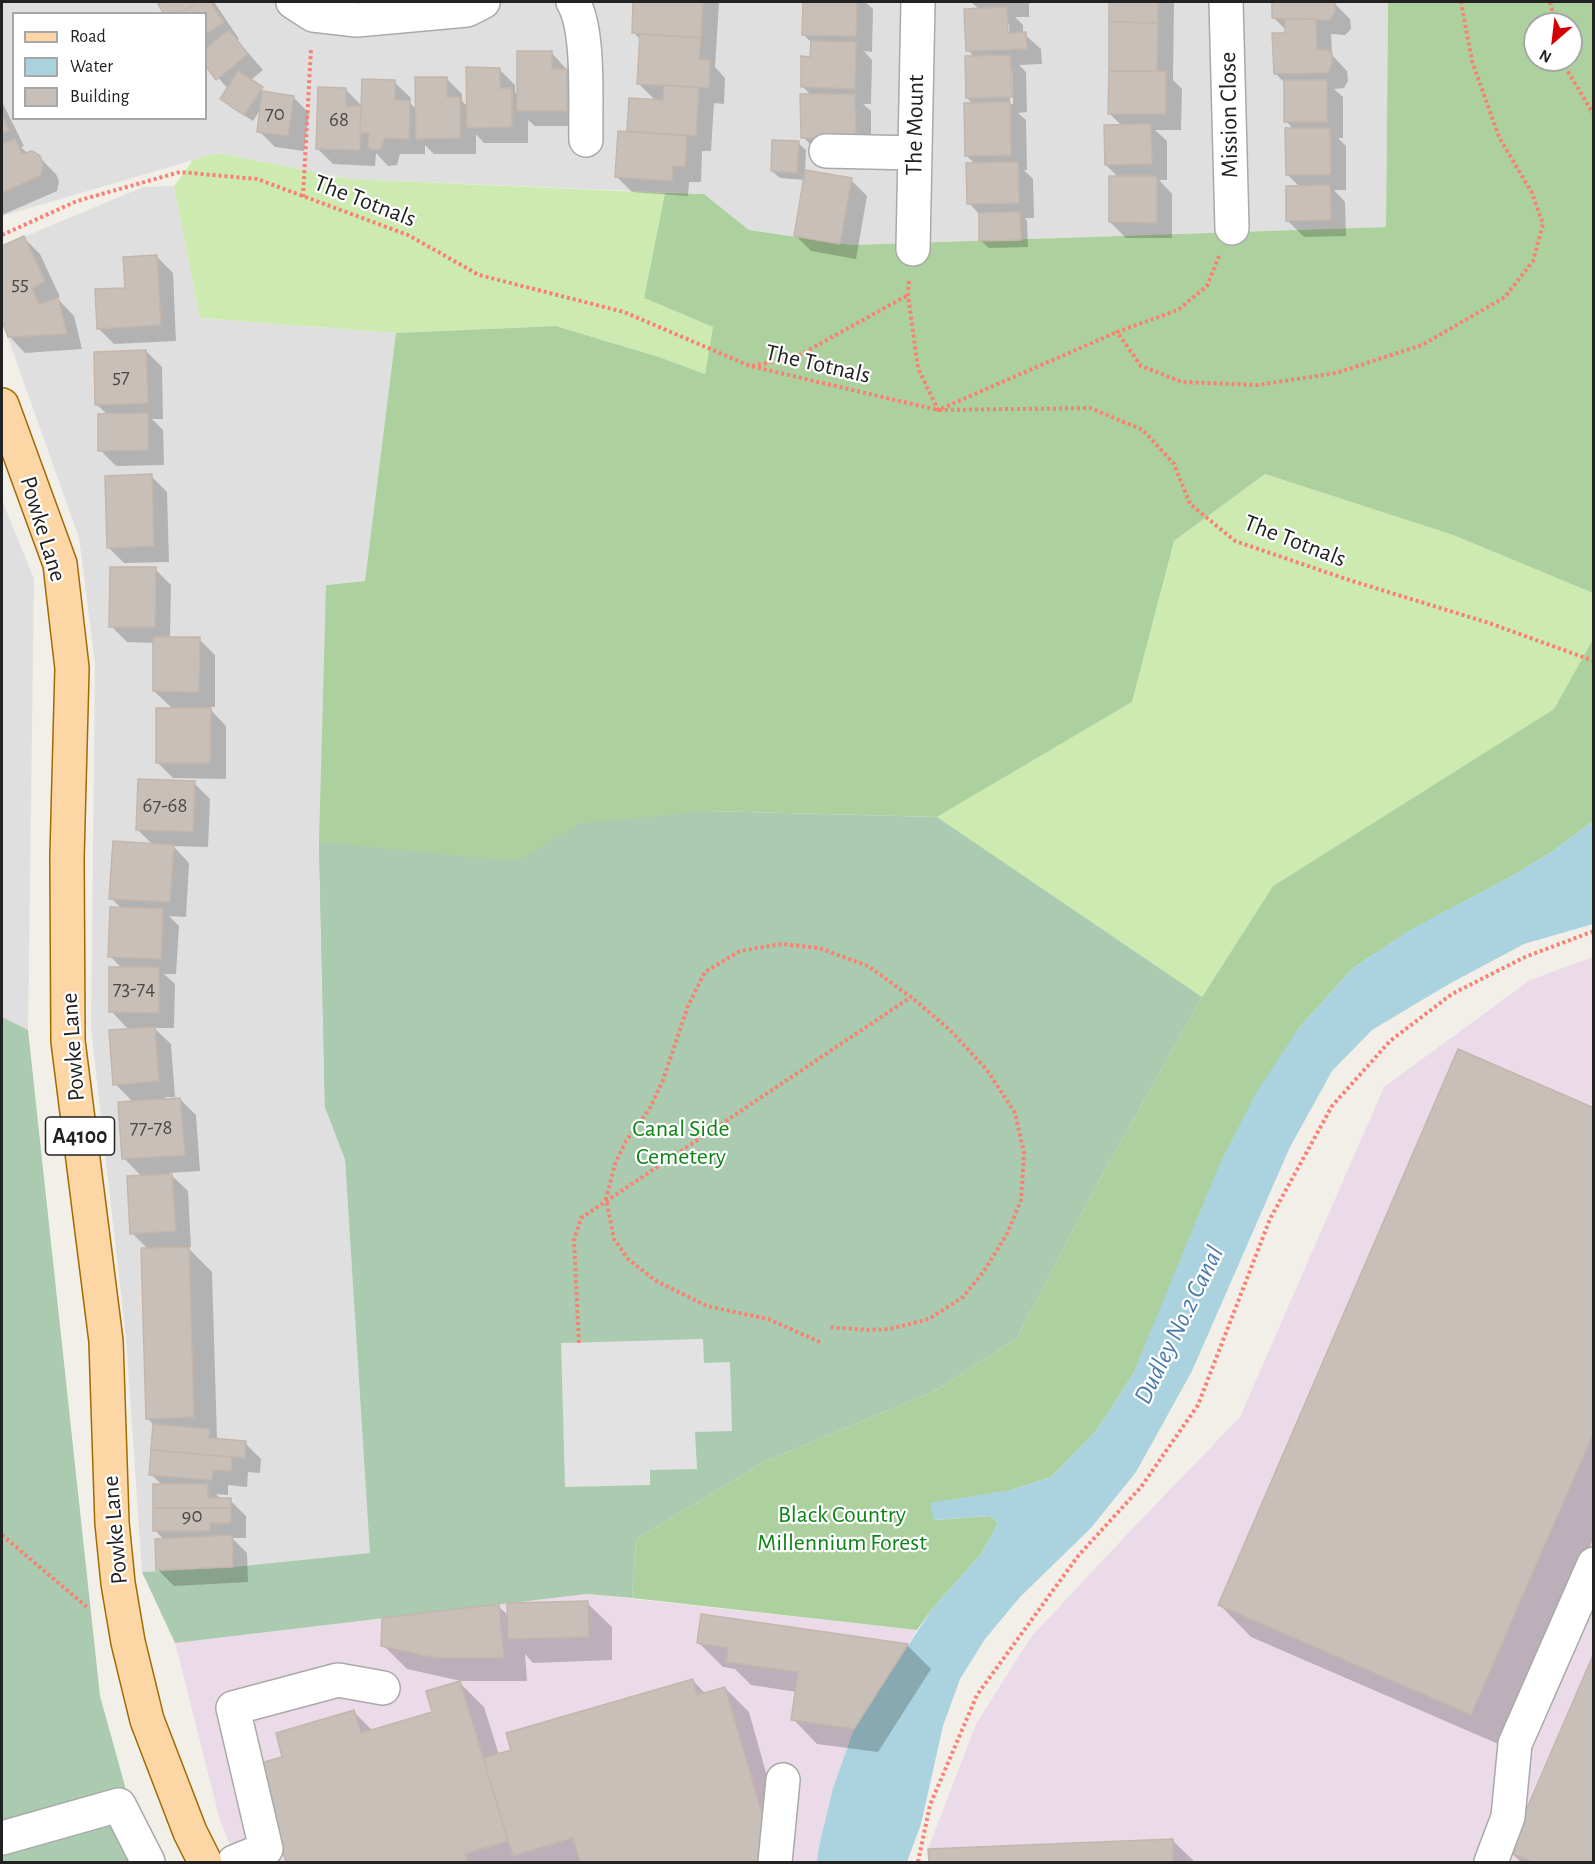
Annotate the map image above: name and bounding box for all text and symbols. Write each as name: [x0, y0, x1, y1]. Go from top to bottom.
legend: [12, 12, 207, 120]
north arrow: [1523, 12, 1583, 72]
text: Road: [70, 28, 106, 46]
text: N: [1537, 46, 1554, 66]
street label: Mission Close: [1213, 52, 1245, 178]
text: Water: [70, 58, 113, 76]
street label: The Mount: [900, 74, 930, 176]
text: Building: [70, 88, 129, 106]
house number: 70: [265, 101, 285, 127]
house number: 68: [329, 107, 349, 133]
street label: The Totnals: [310, 168, 420, 234]
house number: 55: [11, 271, 29, 297]
street label: The Totnals: [763, 338, 873, 390]
house number: 57: [112, 364, 130, 390]
street label: Powke Lane: [13, 473, 73, 585]
street label: The Totnals: [1240, 508, 1350, 574]
house number: 67-68: [143, 793, 187, 819]
house number: 73-74: [113, 976, 155, 1002]
street label: Powke Lane: [55, 992, 91, 1102]
house number: 77-78: [130, 1115, 172, 1141]
park label: Canal Side Cemetery: [632, 1115, 730, 1171]
road number: A4100: [46, 1117, 115, 1155]
water label: Dudley No.2 Canal: [1127, 1241, 1231, 1409]
street label: Powke Lane: [96, 1474, 134, 1586]
park label: Black Country Millennium Forest: [757, 1501, 927, 1557]
house number: 90: [182, 1503, 202, 1529]

